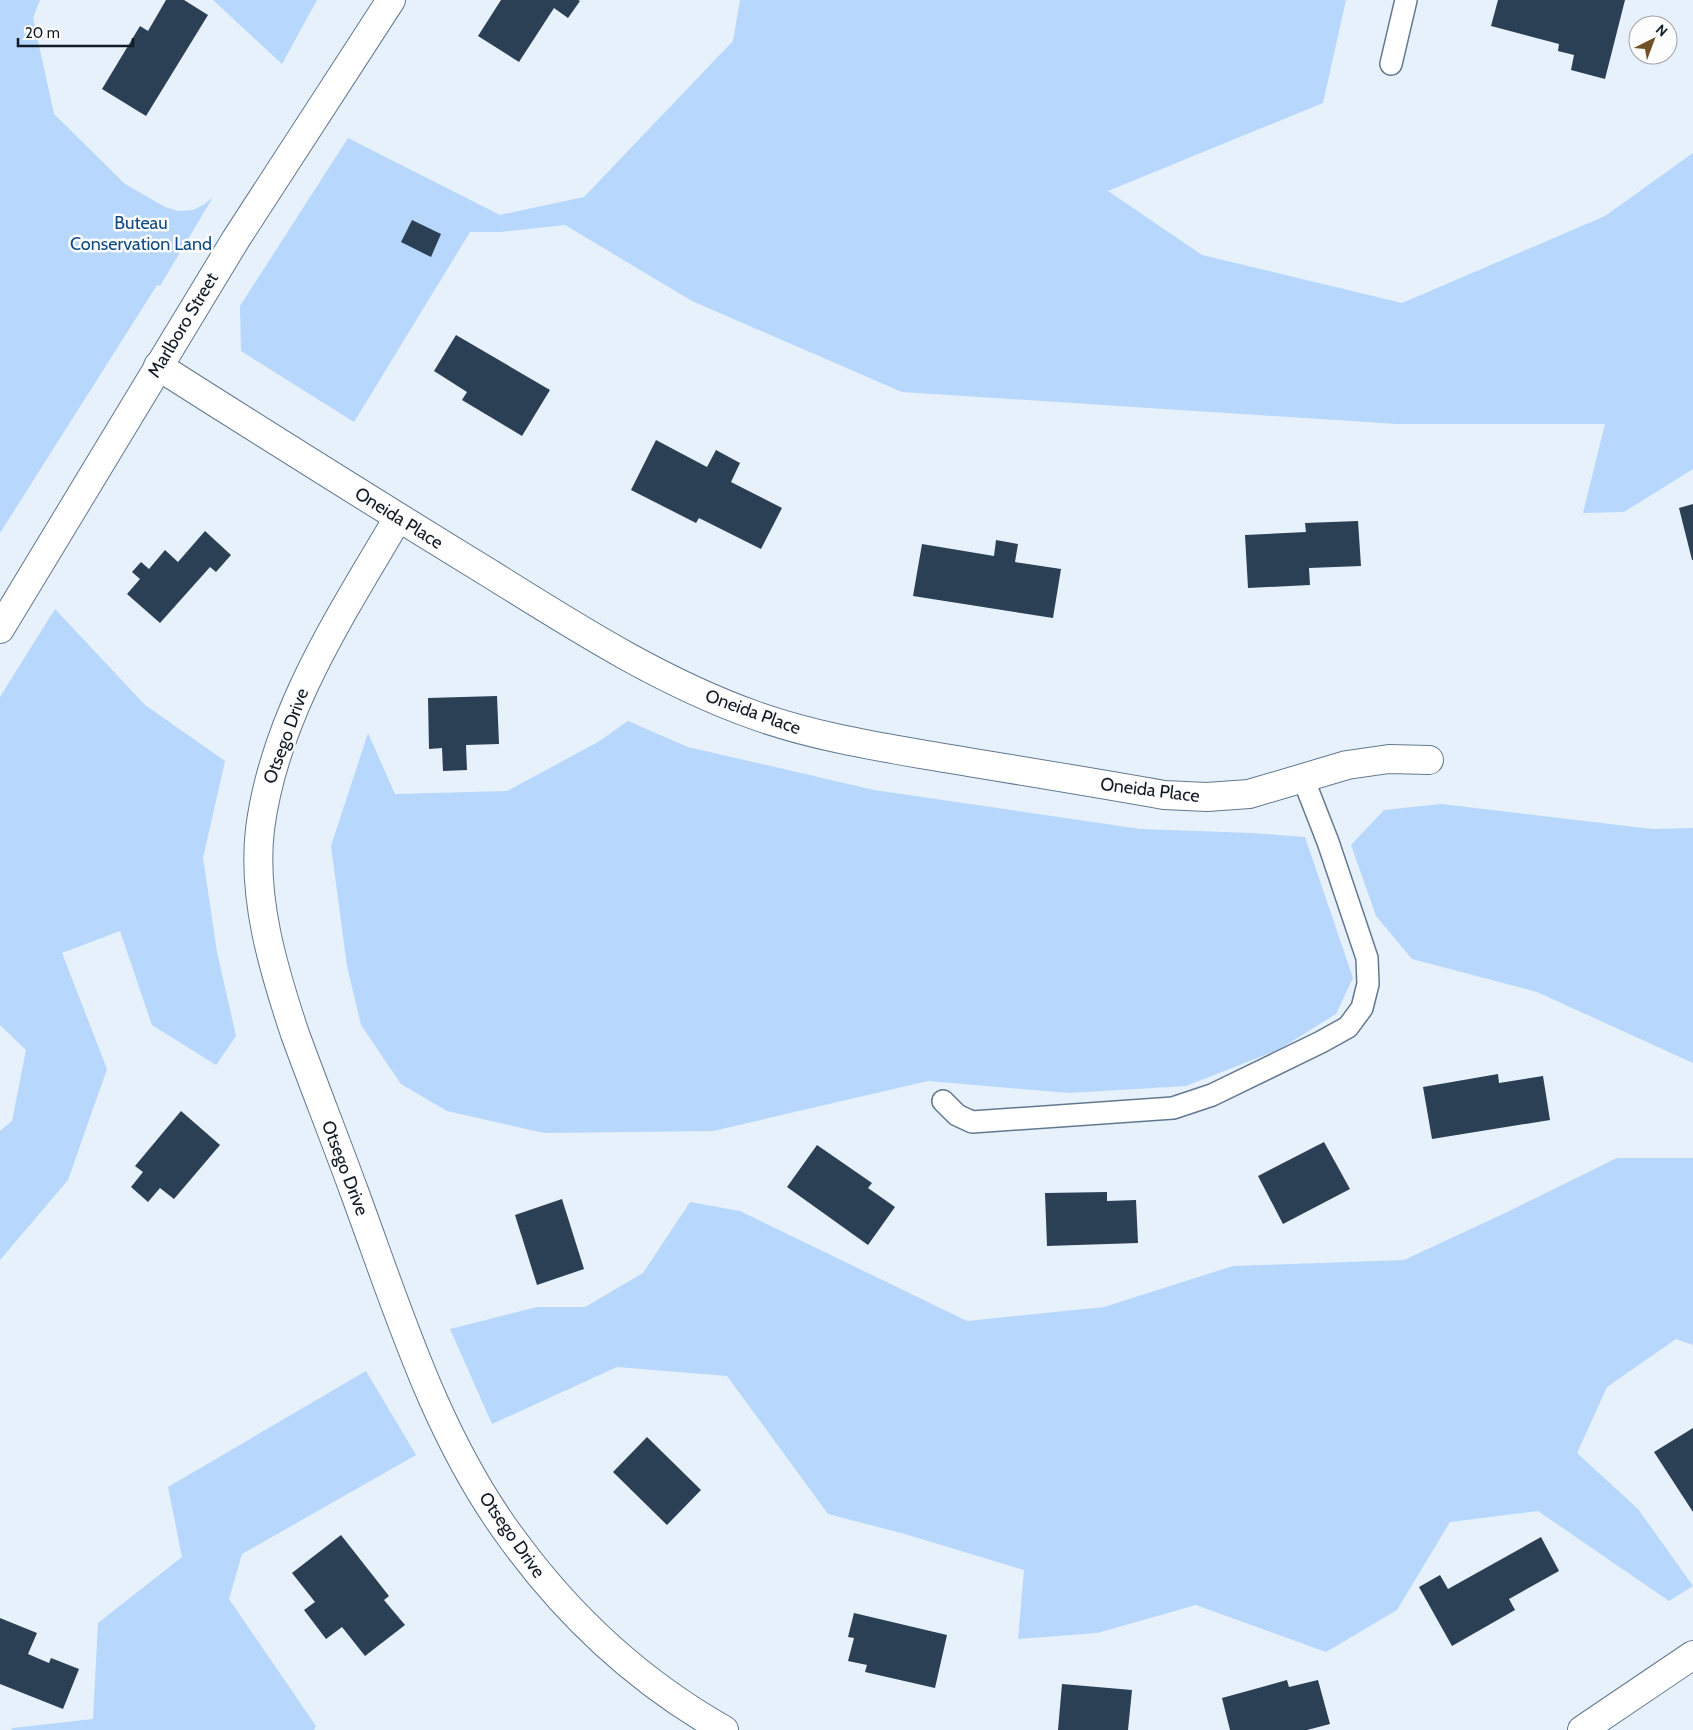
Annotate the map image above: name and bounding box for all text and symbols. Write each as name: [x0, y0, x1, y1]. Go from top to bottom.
scale bar: [18, 15, 132, 47]
north arrow: [1628, 15, 1678, 65]
text: N: [1652, 20, 1671, 40]
text: 20 m: [25, 24, 60, 42]
park label: Buteau Conservation Land: [70, 212, 212, 255]
street label: Marlboro Street: [143, 268, 223, 382]
street label: Oneida Place: [351, 482, 447, 554]
street label: Otsego Drive: [259, 685, 313, 787]
street label: Oneida Place: [702, 685, 804, 739]
street label: Oneida Place: [1099, 773, 1201, 807]
street label: Otsego Drive: [317, 1117, 373, 1219]
street label: Otsego Drive: [474, 1488, 550, 1582]

